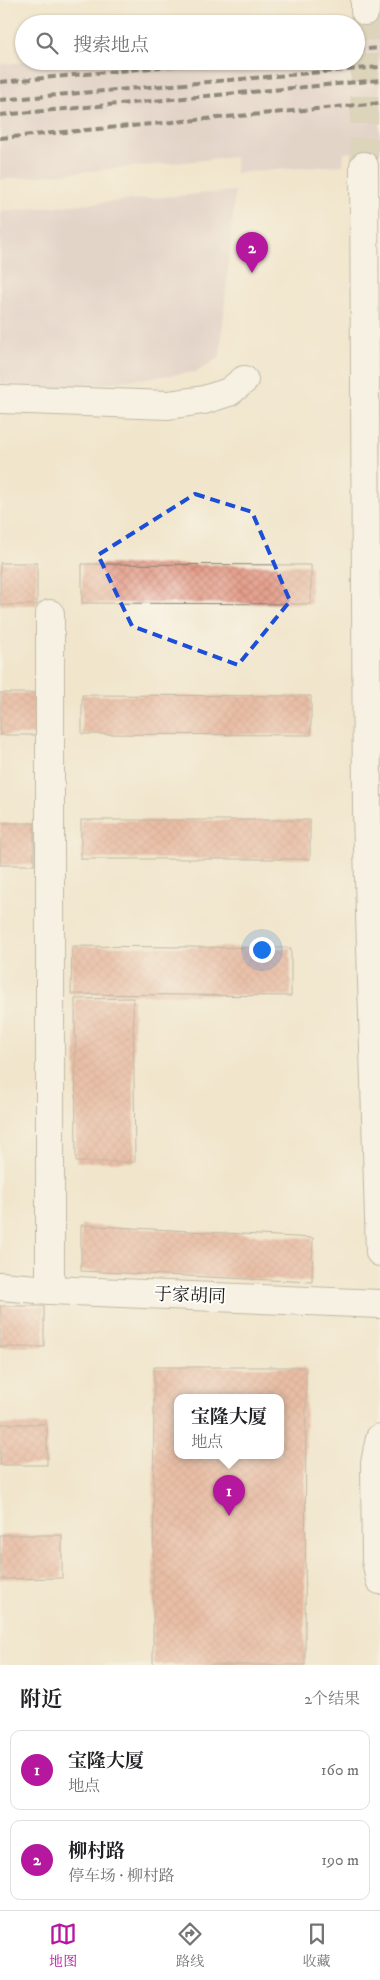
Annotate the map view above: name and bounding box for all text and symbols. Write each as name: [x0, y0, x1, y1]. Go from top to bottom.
search box: [15, 15, 365, 70]
icon: search: [33, 29, 61, 57]
text: 搜索地点: [73, 34, 149, 57]
pin: 2: [236, 232, 268, 273]
your location: [249, 937, 275, 963]
street label: 于家胡同: [154, 1284, 226, 1308]
popup: [174, 1394, 284, 1459]
text: 宝隆大厦: [191, 1406, 267, 1429]
text: 地点: [191, 1432, 223, 1452]
pin: 1: [213, 1475, 245, 1516]
text: 附近: [20, 1687, 62, 1713]
text: 2个结果: [304, 1689, 360, 1709]
text: 宝隆大厦: [68, 1750, 144, 1773]
text: 1: [34, 1760, 40, 1780]
text: 160 m: [321, 1760, 359, 1780]
text: 地点: [68, 1776, 100, 1796]
text: 柳村路: [68, 1840, 125, 1863]
text: 2: [33, 1850, 41, 1870]
text: 190 m: [321, 1850, 359, 1870]
text: 停车场 · 柳村路: [68, 1866, 175, 1886]
tab: 地图: [49, 1920, 77, 1971]
tab: 路线: [176, 1920, 204, 1971]
tab: 收藏: [303, 1920, 331, 1971]

